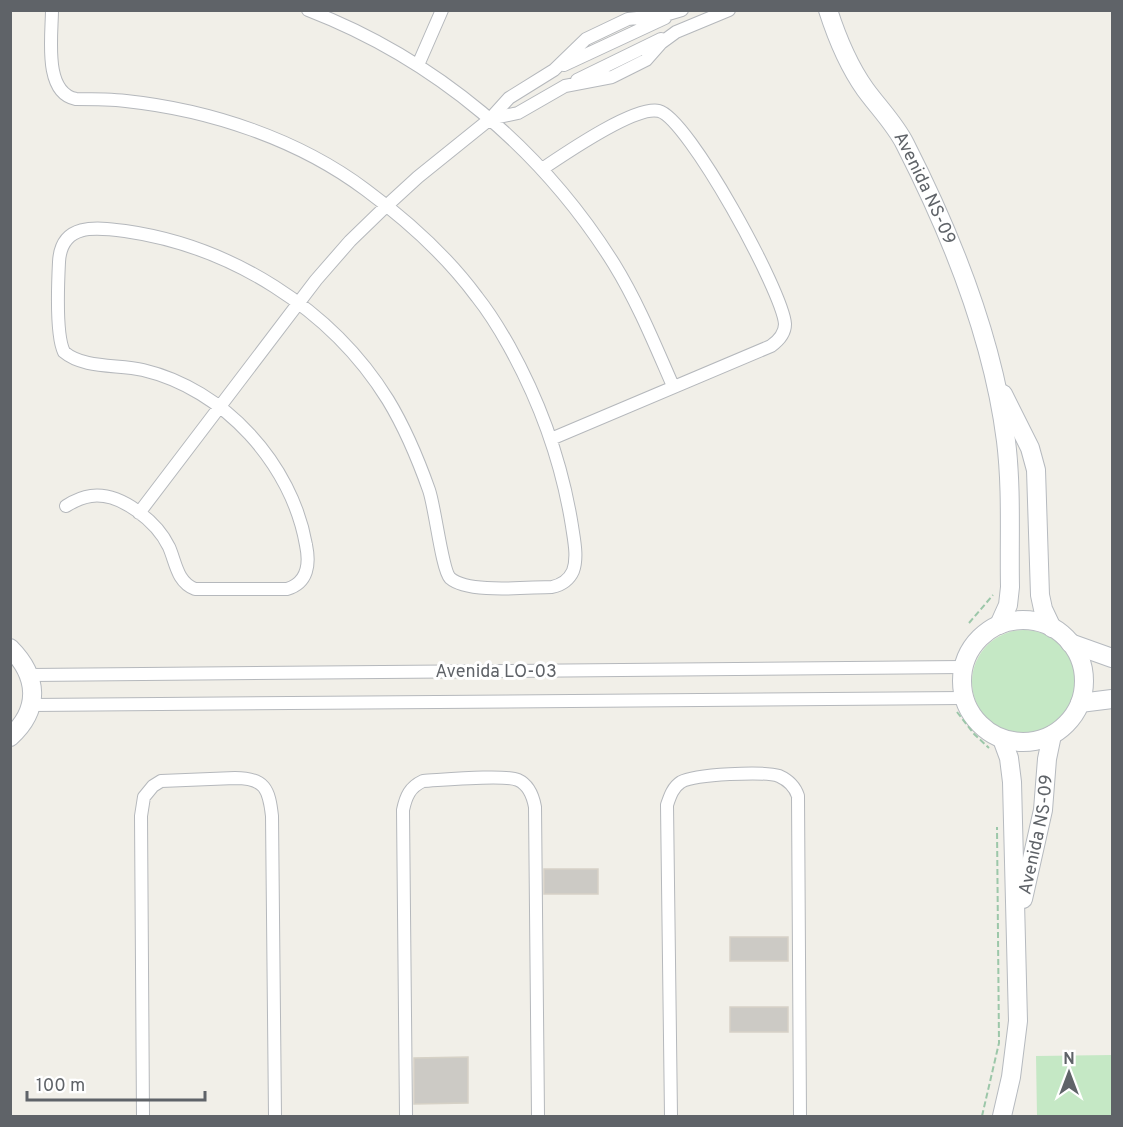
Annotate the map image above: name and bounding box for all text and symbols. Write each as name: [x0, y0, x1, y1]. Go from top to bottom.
street label: Avenida NS-09: [888, 128, 960, 248]
street label: Avenida LO-03: [435, 661, 557, 684]
street label: Avenida NS-09: [1014, 774, 1059, 897]
north arrow: [1039, 1043, 1099, 1103]
text: N: [1063, 1050, 1075, 1070]
scale bar: [27, 1064, 206, 1102]
text: 100 m: [36, 1075, 85, 1098]

